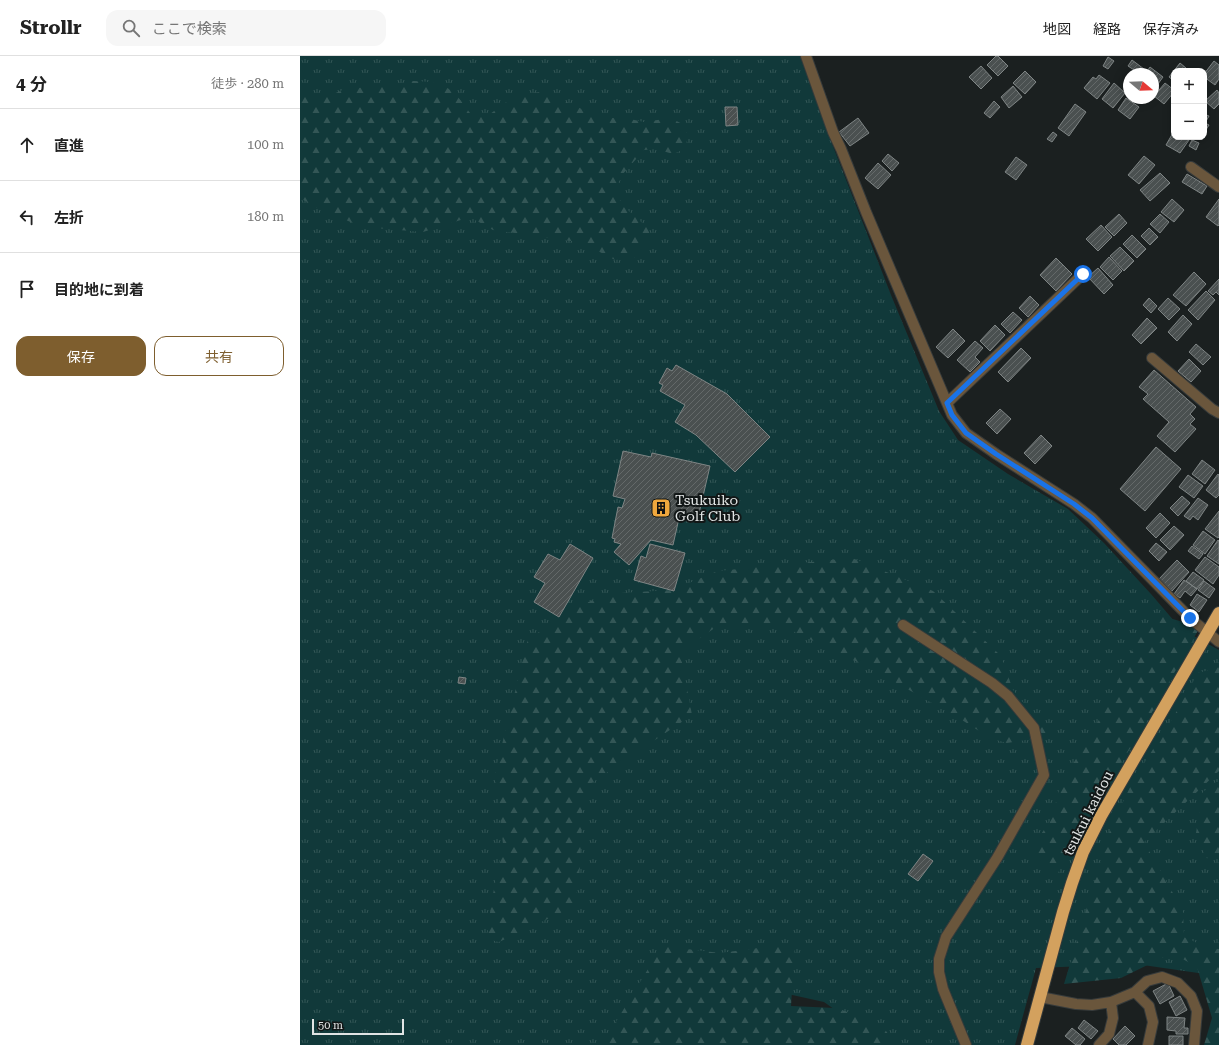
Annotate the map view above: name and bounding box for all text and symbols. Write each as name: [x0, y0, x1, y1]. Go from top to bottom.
search box: [106, 10, 386, 46]
text: Strollr: [20, 16, 82, 39]
icon: search: [120, 17, 142, 39]
text: ここで検索: [152, 20, 227, 38]
text: 地図: [1043, 21, 1071, 37]
text: 経路: [1093, 21, 1121, 37]
text: 保存済み: [1143, 21, 1199, 37]
north arrow: [1123, 68, 1159, 104]
map controls: [1171, 68, 1207, 140]
button: +: [1171, 68, 1207, 104]
text: 4 分: [16, 74, 47, 94]
text: 徒歩 · 280 m: [211, 76, 284, 91]
button: −: [1171, 104, 1207, 140]
icon: ahead: [16, 134, 38, 156]
text: 直進: [54, 137, 84, 155]
text: 100 m: [247, 137, 284, 152]
icon: left: [16, 206, 38, 228]
text: 左折: [54, 209, 84, 227]
text: 180 m: [247, 209, 284, 224]
route start: [1074, 265, 1092, 283]
icon: arrive: [16, 278, 38, 300]
text: 目的地に到着: [54, 281, 144, 299]
button: 保存: [16, 336, 146, 376]
button: 共有: [154, 336, 284, 376]
place label: Tsukuiko Golf Club: [675, 492, 740, 524]
building icon: Tsukuiko Golf Club: [650, 497, 672, 519]
route end: [1181, 609, 1199, 627]
street label: tsukui kaidou: [1060, 768, 1116, 858]
scale bar: [312, 1017, 404, 1036]
text: 50 m: [318, 1019, 343, 1032]

